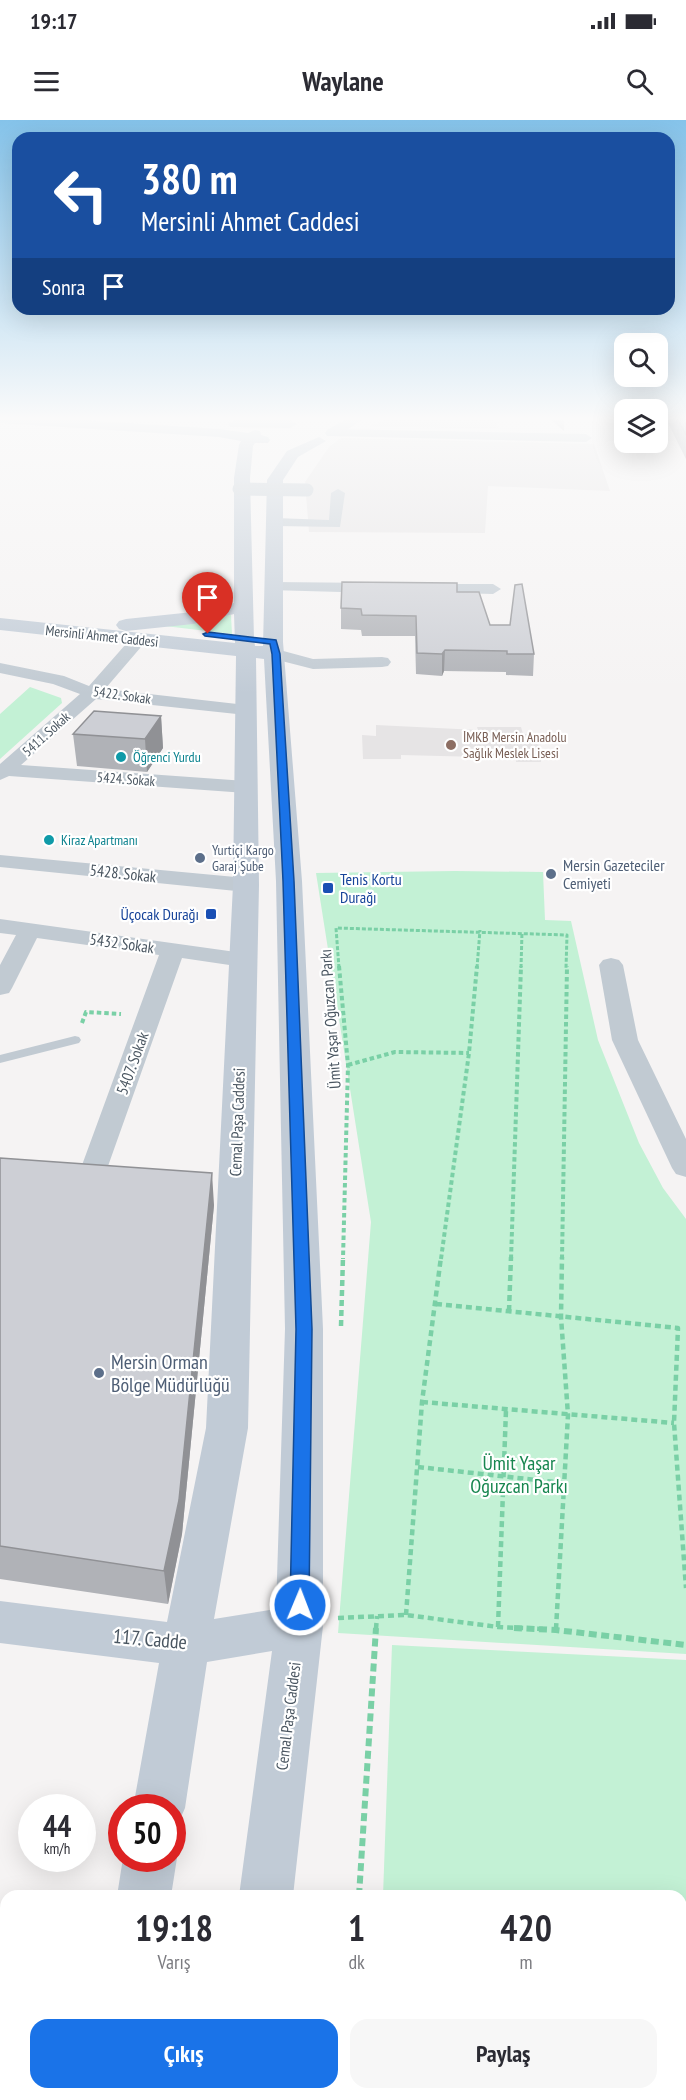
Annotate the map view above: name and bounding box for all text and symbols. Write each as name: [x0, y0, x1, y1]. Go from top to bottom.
text: 19:17: [30, 7, 78, 35]
text: Waylane: [302, 64, 384, 98]
icon: menu: [30, 65, 63, 98]
icon: search: [623, 65, 656, 98]
text: 380 m: [141, 151, 238, 206]
icon: left: [42, 156, 120, 234]
text: Mersinli Ahmet Caddesi: [141, 204, 360, 238]
icon: arrive: [97, 270, 130, 303]
text: Sonra: [42, 273, 85, 301]
map controls: [614, 333, 668, 453]
button: search: [614, 333, 668, 387]
button: layers: [614, 399, 668, 453]
pin: [182, 572, 233, 634]
icon: arrive: [191, 581, 224, 614]
street label: Mersinli Ahmet Caddesi: [45, 621, 159, 651]
street label: 5422. Sokak: [92, 682, 153, 708]
street label: 5411. Sokak: [18, 707, 74, 760]
place label: İMKB Mersin Anadolu Sağlık Meslek Lisesi: [463, 728, 567, 762]
marker: İMKB Mersin Anadolu Sağlık Meslek Lisesi: [444, 738, 458, 752]
place label: Öğrenci Yurdu: [133, 748, 201, 766]
marker: Öğrenci Yurdu: [114, 750, 128, 764]
street label: 5424. Sokak: [96, 768, 156, 790]
place label: Kiraz Apartmanı: [61, 831, 138, 849]
marker: Kiraz Apartmanı: [42, 833, 56, 847]
place label: Yurtiçi Kargo Garaj Şube: [212, 841, 274, 875]
marker: Yurtiçi Kargo Garaj Şube: [193, 851, 207, 865]
place label: Mersin Gazeteciler Cemiyeti: [563, 855, 665, 893]
street label: 5428. Sokak: [89, 860, 158, 887]
marker: Mersin Gazeteciler Cemiyeti: [544, 867, 558, 881]
place label: Tenis Kortu Durağı: [340, 869, 402, 907]
marker: Tenis Kortu Durağı: [321, 881, 335, 895]
place label: Üçocak Durağı: [121, 904, 199, 924]
marker: Üçocak Durağı: [204, 907, 218, 921]
street label: 5432 Sokak: [89, 929, 156, 958]
street label: Ümit Yaşar Oğuzcan Parkı: [315, 949, 345, 1089]
street label: 5407. Sokak: [111, 1028, 153, 1097]
street label: Cemal Paşa Caddesi: [225, 1067, 249, 1177]
place label: Mersin Orman Bölge Müdürlüğü: [111, 1349, 230, 1398]
marker: Mersin Orman Bölge Müdürlüğü: [92, 1366, 106, 1380]
park label: Ümit Yaşar Oğuzcan Parkı: [470, 1450, 568, 1499]
position arrow: [268, 1573, 332, 1637]
street label: 117. Cadde: [112, 1623, 188, 1655]
street label: Cemal Paşa Caddesi: [271, 1661, 305, 1771]
speed limit sign: 50: [108, 1794, 186, 1872]
text: 44: [43, 1806, 71, 1845]
text: km/h: [44, 1839, 70, 1858]
text: 19:18: [135, 1904, 213, 1951]
text: 1: [348, 1904, 365, 1951]
text: 420: [500, 1904, 552, 1951]
text: Varış: [157, 1949, 191, 1975]
text: dk: [348, 1949, 365, 1975]
text: m: [520, 1949, 533, 1975]
button: Çıkış: [30, 2019, 338, 2088]
button: Paylaş: [350, 2019, 657, 2088]

